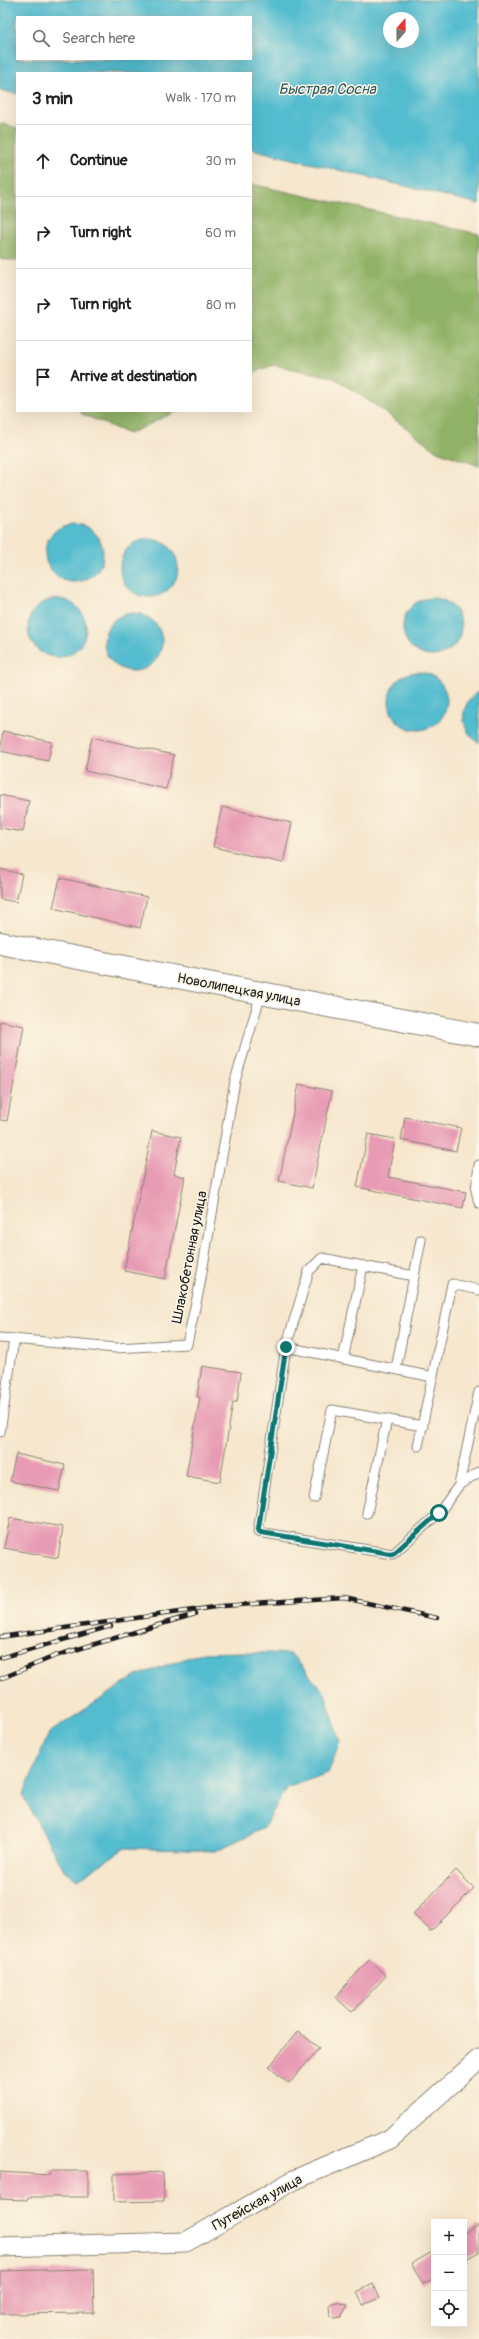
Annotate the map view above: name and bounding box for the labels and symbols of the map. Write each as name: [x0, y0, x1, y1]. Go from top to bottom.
north arrow: [383, 12, 419, 48]
water label: Быстрая Сосна: [278, 80, 377, 99]
street label: Новолипецкая улица: [176, 969, 302, 1010]
street label: Шлакобетонная улица: [168, 1189, 211, 1325]
route end: [277, 1338, 295, 1356]
route start: [430, 1504, 448, 1522]
street label: Путейская улица: [209, 2171, 305, 2234]

